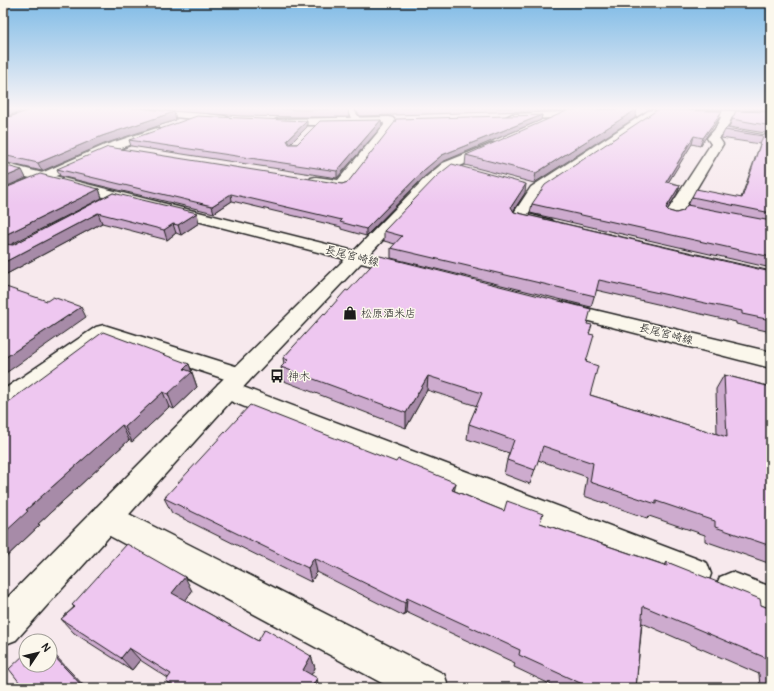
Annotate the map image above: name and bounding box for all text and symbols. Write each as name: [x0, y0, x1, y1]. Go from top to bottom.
street label: 長尾宮崎線: [324, 243, 380, 269]
shop icon: 松原酒米店: [342, 305, 358, 321]
place label: 松原酒米店: [361, 307, 416, 320]
street label: 長尾宮崎線: [638, 321, 694, 347]
bus stop icon: 神木: [269, 368, 285, 384]
place label: 神木: [288, 370, 310, 383]
north arrow: [18, 633, 58, 673]
text: N: [38, 641, 54, 655]

